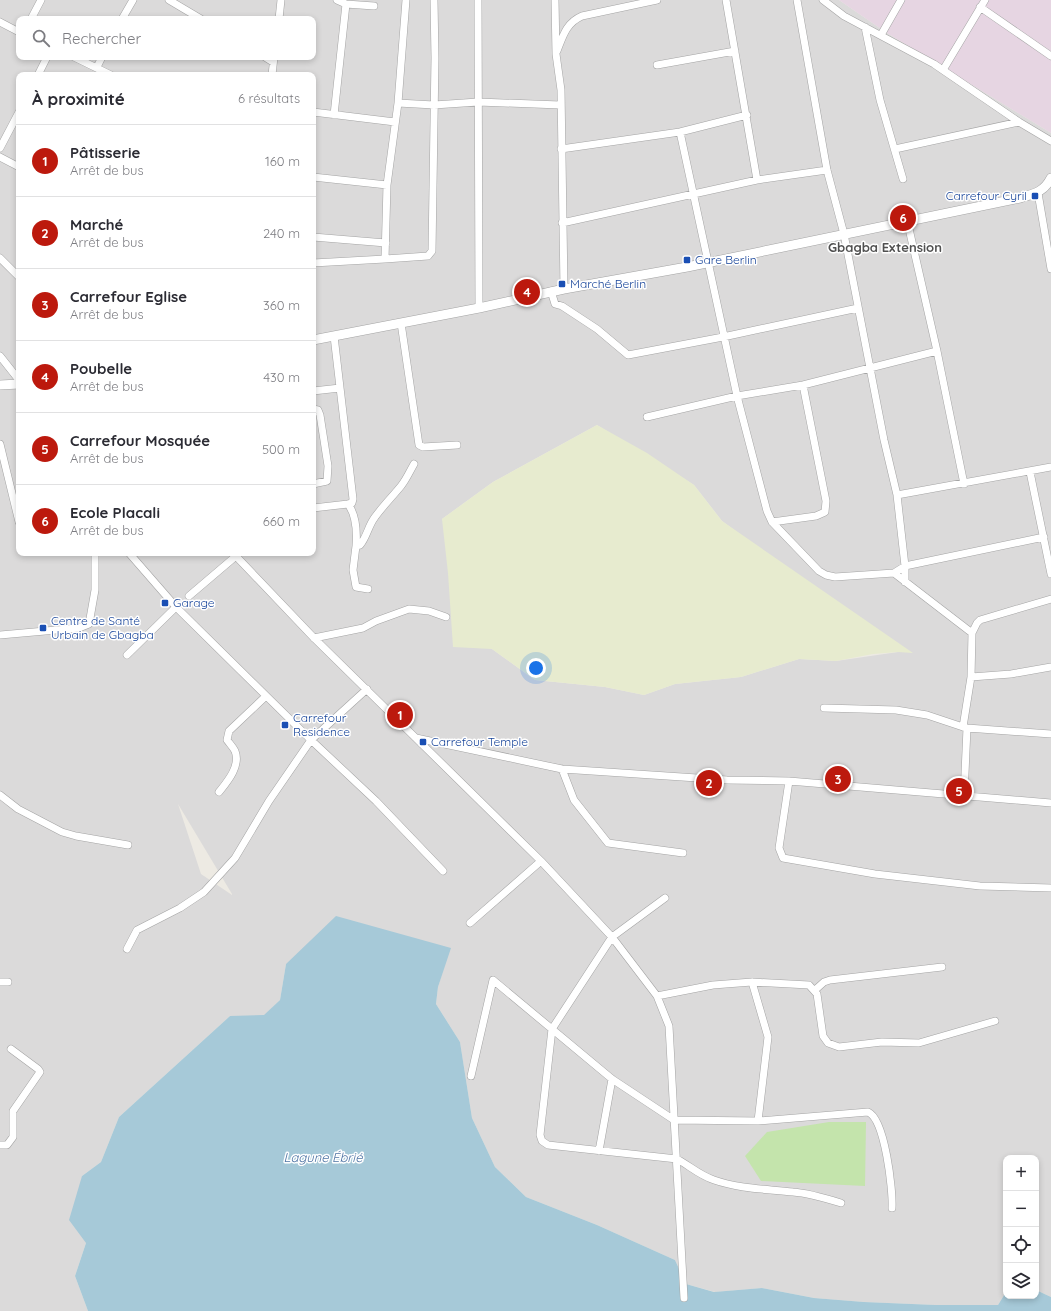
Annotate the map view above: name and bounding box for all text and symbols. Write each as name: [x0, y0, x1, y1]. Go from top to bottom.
search box: [16, 16, 316, 60]
icon: search: [30, 27, 52, 49]
text: Rechercher: [62, 29, 141, 48]
text: À proximité: [32, 88, 125, 109]
text: 6 résultats: [238, 90, 300, 106]
text: Pâtisserie: [70, 143, 140, 162]
text: 1: [42, 153, 48, 169]
text: 160 m: [265, 153, 300, 169]
text: Arrêt de bus: [70, 162, 144, 178]
place label: Carrefour Cyril: [946, 188, 1027, 203]
marker: Carrefour Cyril: [1030, 191, 1040, 201]
pin: 6: [890, 203, 916, 233]
text: Marché: [70, 215, 123, 234]
text: 2: [41, 225, 49, 241]
text: 240 m: [263, 225, 300, 241]
text: Arrêt de bus: [70, 234, 144, 250]
district label: Gbagba Extension: [828, 239, 942, 255]
place label: Gare Berlin: [695, 252, 757, 267]
marker: Gare Berlin: [682, 255, 692, 265]
place label: Marché Berlin: [570, 276, 646, 291]
pin: 4: [514, 277, 540, 307]
marker: Marché Berlin: [557, 279, 567, 289]
text: Carrefour Eglise: [70, 287, 187, 306]
text: 3: [42, 297, 48, 313]
text: 360 m: [263, 297, 300, 313]
text: Arrêt de bus: [70, 306, 144, 322]
text: Poubelle: [70, 359, 132, 378]
text: 4: [41, 369, 49, 385]
text: 430 m: [263, 369, 300, 385]
text: Arrêt de bus: [70, 378, 144, 394]
text: Carrefour Mosquée: [70, 431, 210, 450]
text: 5: [41, 441, 49, 457]
text: 500 m: [262, 441, 300, 457]
text: Arrêt de bus: [70, 450, 144, 466]
text: Ecole Placali: [70, 503, 160, 522]
text: 6: [41, 513, 49, 529]
text: 660 m: [263, 513, 300, 529]
text: Arrêt de bus: [70, 522, 144, 538]
place label: Garage: [173, 595, 215, 610]
marker: Garage: [160, 598, 170, 608]
place label: Centre de Santé Urbain de Gbagba: [51, 613, 154, 642]
marker: Centre de Santé Urbain de Gbagba: [38, 623, 48, 633]
your location: [526, 658, 546, 678]
pin: 1: [387, 700, 413, 730]
place label: Carrefour Residence: [293, 710, 350, 739]
marker: Carrefour Residence: [280, 720, 290, 730]
place label: Carrefour Temple: [431, 734, 528, 749]
marker: Carrefour Temple: [418, 737, 428, 747]
pin: 3: [825, 764, 851, 794]
pin: 2: [696, 768, 722, 798]
pin: 5: [946, 776, 972, 806]
water label: Lagune Ébrié: [283, 1149, 363, 1165]
map controls: [1003, 1155, 1039, 1299]
button: +: [1003, 1155, 1039, 1191]
button: −: [1003, 1191, 1039, 1227]
button: locate: [1003, 1227, 1039, 1263]
button: layers: [1003, 1263, 1039, 1299]

